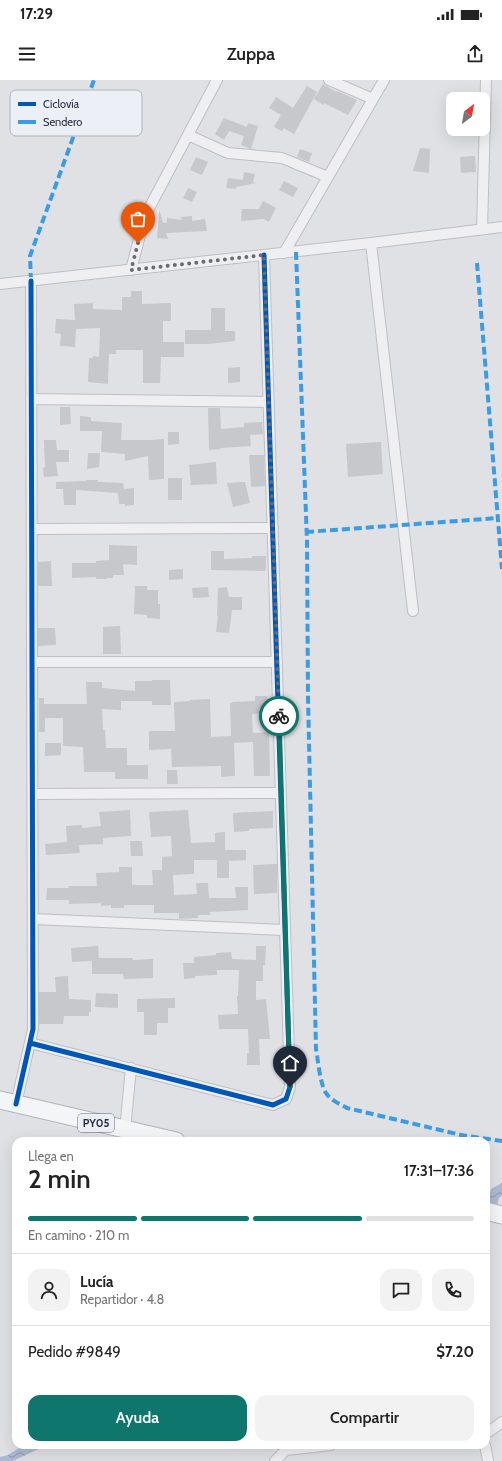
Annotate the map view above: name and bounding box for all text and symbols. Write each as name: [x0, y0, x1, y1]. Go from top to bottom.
text: 17:29: [20, 5, 53, 23]
icon: menu: [16, 43, 38, 65]
text: Zuppa: [227, 43, 275, 65]
icon: share: [464, 43, 486, 65]
legend: [10, 90, 142, 136]
north arrow: [446, 92, 490, 136]
map controls: [446, 92, 490, 136]
text: Ciclovía: [43, 97, 80, 111]
text: Sendero: [43, 115, 82, 129]
pin: [121, 202, 155, 243]
icon: bag: [127, 208, 149, 230]
courier: [259, 696, 299, 736]
icon: bike: [268, 705, 290, 727]
pin: [273, 1046, 307, 1087]
icon: home: [279, 1052, 301, 1074]
road number: PY05: [78, 1114, 114, 1132]
text: Llega en: [28, 1148, 74, 1164]
text: 17:31–17:36: [404, 1162, 474, 1180]
text: 2 min: [28, 1163, 91, 1195]
text: En camino · 210 m: [28, 1227, 129, 1243]
button: person: [28, 1269, 70, 1311]
button: chat: [380, 1269, 422, 1311]
button: phone: [432, 1269, 474, 1311]
text: Lucía: [80, 1273, 114, 1291]
text: Repartidor · 4.8: [80, 1291, 164, 1307]
text: Pedido #9849: [28, 1343, 121, 1361]
text: $7.20: [436, 1343, 474, 1361]
button: Ayuda: [28, 1395, 247, 1441]
button: Compartir: [255, 1395, 474, 1441]

